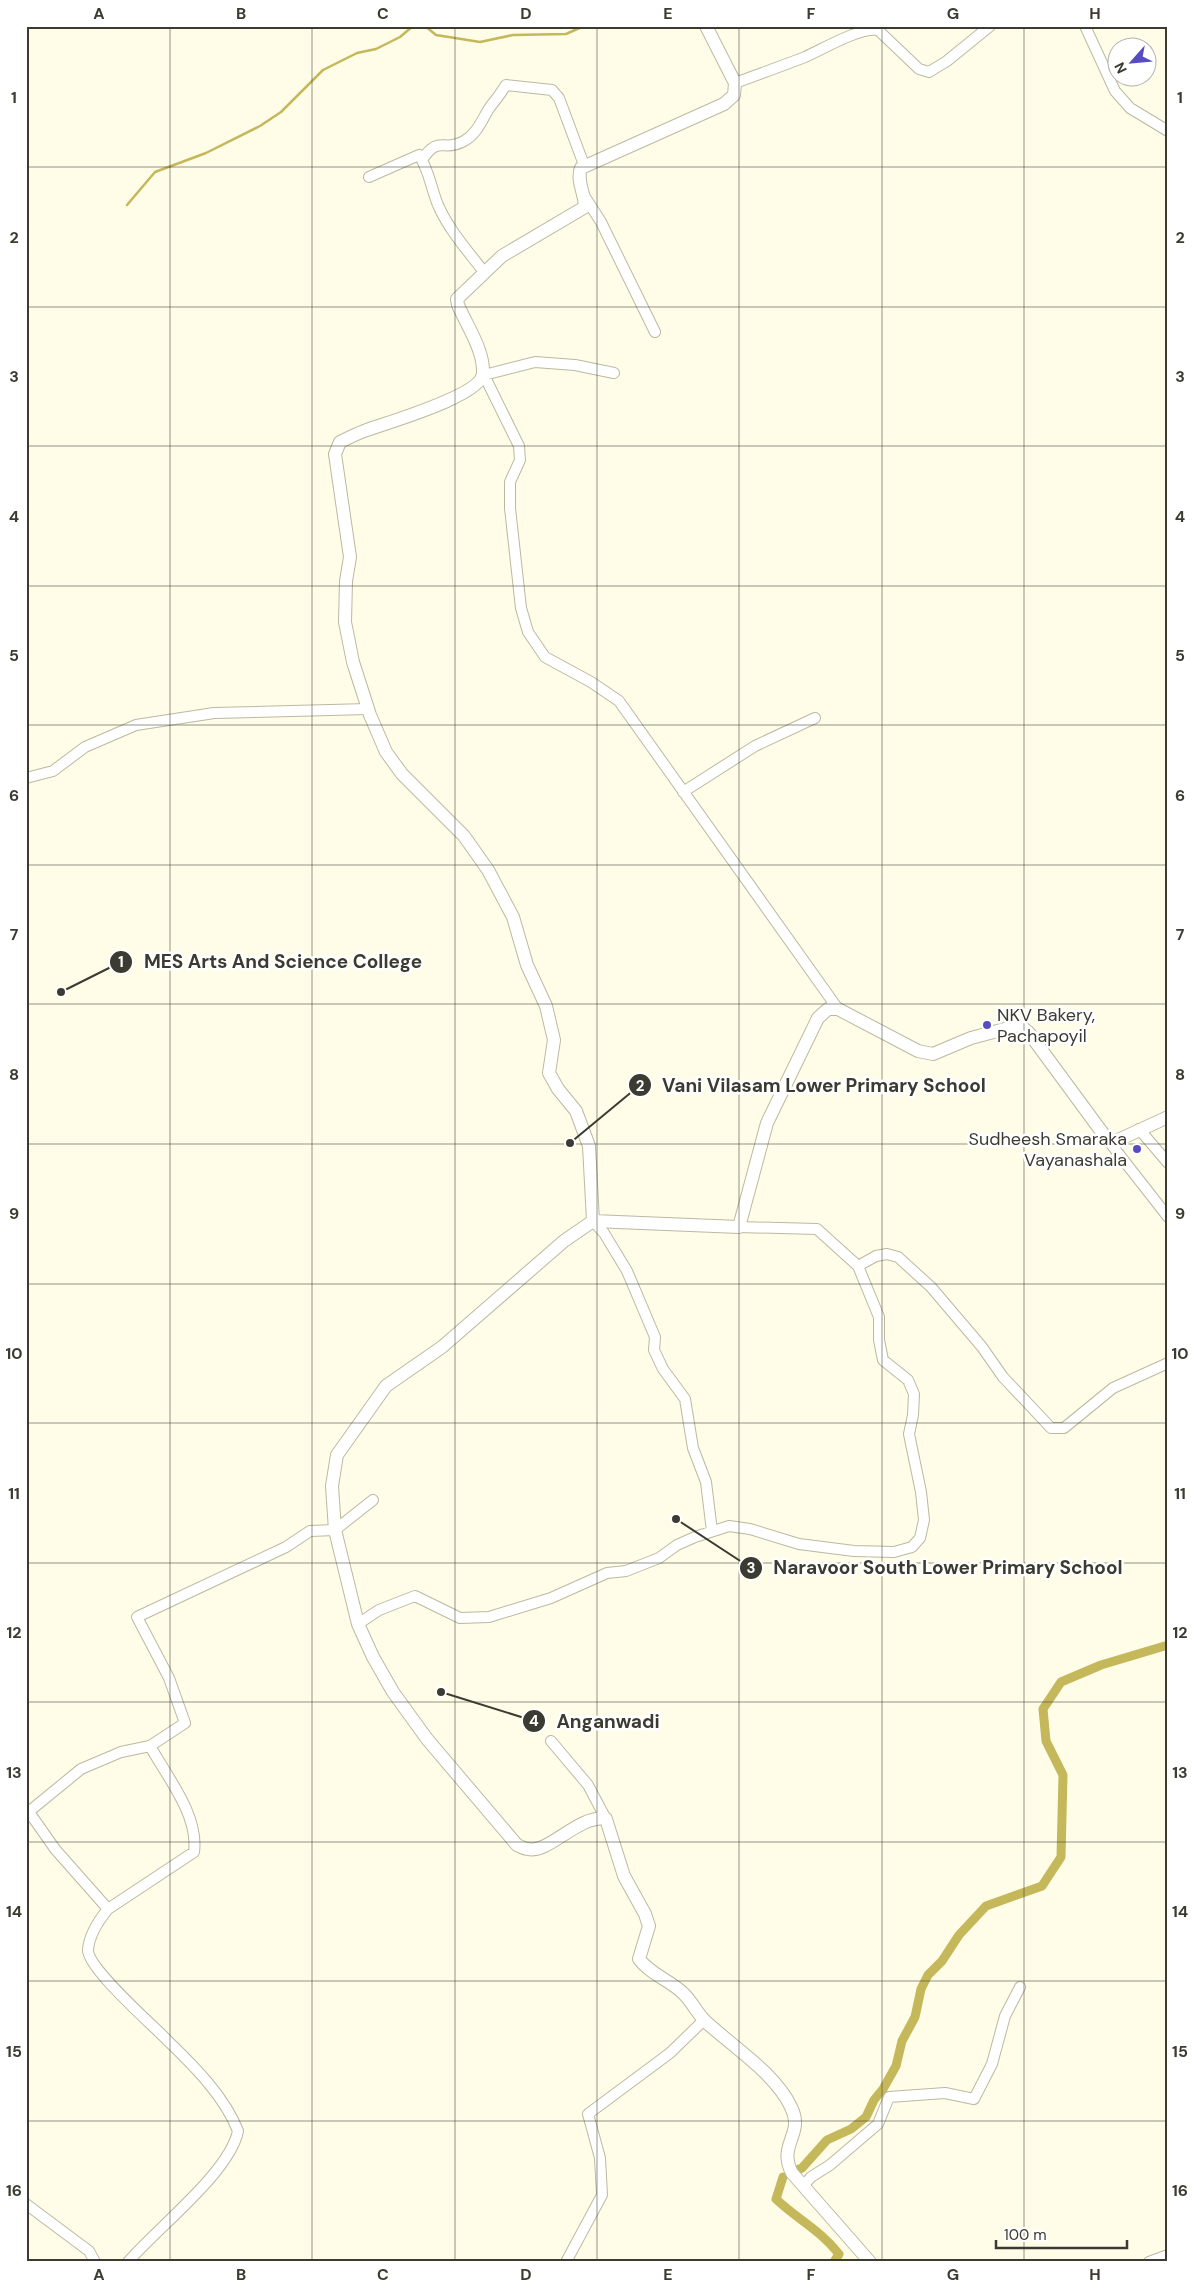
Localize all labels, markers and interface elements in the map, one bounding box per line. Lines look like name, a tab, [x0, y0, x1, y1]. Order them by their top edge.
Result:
text: A	[93, 3, 105, 24]
text: B	[236, 3, 246, 24]
text: C	[377, 3, 389, 24]
text: D	[520, 3, 532, 24]
text: E	[663, 3, 673, 24]
text: F	[807, 3, 816, 24]
text: G	[947, 3, 959, 24]
text: H	[1089, 3, 1101, 24]
north arrow	[1106, 38, 1156, 88]
text: N	[1110, 59, 1131, 77]
text: 1	[11, 87, 17, 108]
text: 1	[1177, 87, 1183, 108]
text: 2	[9, 227, 19, 248]
text: 2	[1175, 227, 1185, 248]
text: 3	[9, 366, 19, 387]
text: 3	[1175, 366, 1185, 387]
text: 4	[9, 506, 19, 527]
text: 4	[1175, 506, 1185, 527]
text: 5	[9, 645, 19, 666]
text: 5	[1175, 645, 1185, 666]
text: 6	[9, 785, 19, 806]
text: 6	[1175, 785, 1185, 806]
text: 7	[10, 924, 19, 945]
text: 7	[1176, 924, 1185, 945]
callout: MES Arts And Science College	[109, 945, 432, 979]
text: MES Arts And Science College	[144, 949, 422, 974]
text: 1	[118, 952, 124, 972]
place label: NKV Bakery, Pachapoyil	[997, 1003, 1095, 1048]
marker: NKV Bakery, Pachapoyil	[981, 1019, 993, 1031]
text: 8	[9, 1064, 19, 1085]
text: 8	[1175, 1064, 1185, 1085]
callout: Vani Vilasam Lower Primary School	[627, 1068, 996, 1102]
text: Vani Vilasam Lower Primary School	[662, 1073, 986, 1098]
text: 2	[636, 1076, 645, 1096]
place label: Sudheesh Smaraka Vayanashala	[968, 1127, 1127, 1172]
marker: Sudheesh Smaraka Vayanashala	[1131, 1143, 1143, 1155]
text: 9	[9, 1203, 19, 1224]
text: 9	[1175, 1203, 1185, 1224]
text: 10	[5, 1343, 23, 1364]
text: 10	[1171, 1343, 1189, 1364]
text: 11	[8, 1483, 20, 1504]
text: 11	[1174, 1483, 1186, 1504]
callout: Naravoor South Lower Primary School	[739, 1551, 1133, 1585]
text: Naravoor South Lower Primary School	[773, 1555, 1123, 1580]
text: 3	[746, 1558, 756, 1578]
text: 12	[6, 1622, 22, 1643]
text: 12	[1172, 1622, 1188, 1643]
callout: Anganwadi	[522, 1704, 670, 1738]
text: Anganwadi	[556, 1709, 660, 1734]
text: 4	[529, 1711, 539, 1731]
text: 13	[6, 1762, 22, 1783]
text: 13	[1172, 1762, 1188, 1783]
text: 14	[6, 1901, 22, 1922]
text: 14	[1172, 1901, 1188, 1922]
text: 15	[6, 2041, 22, 2062]
text: 15	[1172, 2041, 1188, 2062]
text: 16	[6, 2180, 22, 2201]
text: 16	[1172, 2180, 1188, 2201]
scale bar	[996, 2218, 1128, 2250]
text: 100 m	[1004, 2225, 1047, 2245]
text: A	[93, 2264, 105, 2285]
text: B	[236, 2264, 246, 2285]
text: C	[377, 2264, 389, 2285]
text: D	[520, 2264, 532, 2285]
text: E	[663, 2264, 673, 2285]
text: F	[807, 2264, 816, 2285]
text: G	[947, 2264, 959, 2285]
text: H	[1089, 2264, 1101, 2285]

